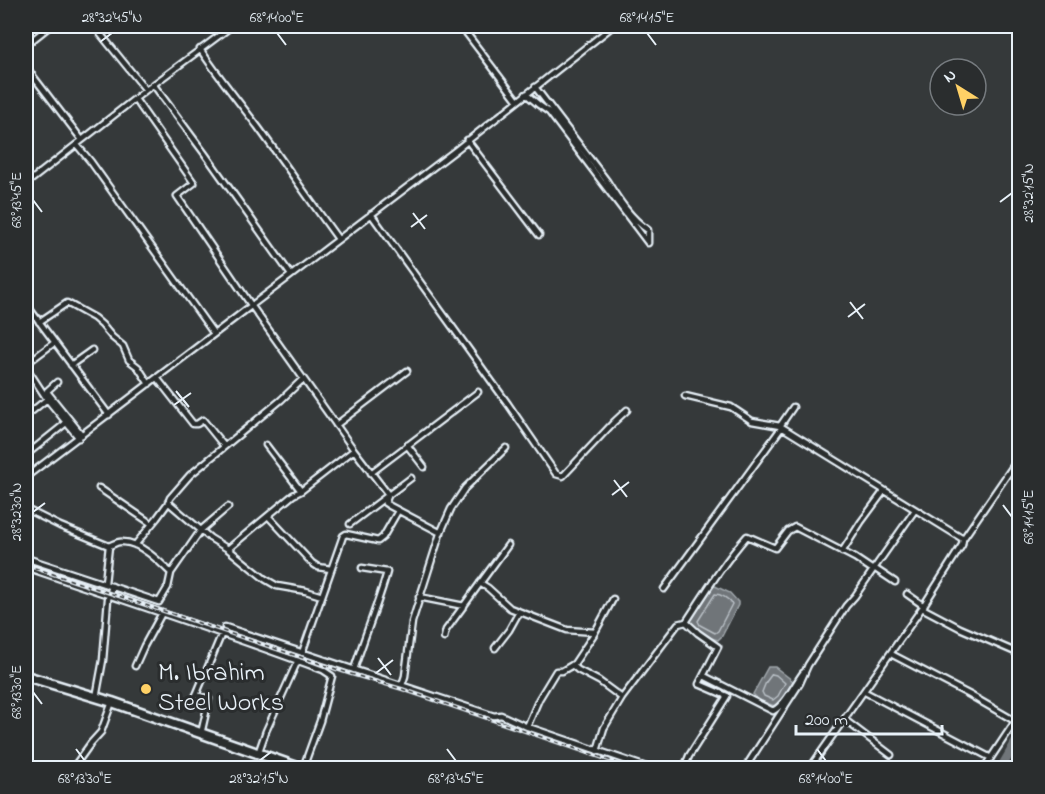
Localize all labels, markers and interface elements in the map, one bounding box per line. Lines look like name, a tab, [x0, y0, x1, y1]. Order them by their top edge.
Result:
text: 28°32'45"N	[82, 7, 142, 29]
text: 68°14'00"E	[250, 7, 304, 29]
text: 68°14'15"E	[620, 7, 674, 29]
north arrow	[928, 57, 988, 117]
text: N	[939, 64, 962, 89]
text: 28°32'15"N	[1018, 163, 1040, 223]
text: 68°13'45"E	[6, 172, 28, 228]
text: 28°32'30"N	[6, 483, 28, 541]
text: 68°14'15"E	[1018, 490, 1040, 544]
place label: M. Ibrahim Steel Works	[158, 655, 284, 723]
text: 68°13'30"E	[6, 665, 28, 719]
marker: M. Ibrahim Steel Works	[139, 682, 153, 696]
scale bar	[796, 698, 942, 736]
text: 200 m	[805, 708, 848, 734]
text: 68°13'30"E	[58, 768, 112, 790]
text: 28°32'15"N	[229, 768, 289, 790]
text: 68°13'45"E	[428, 768, 484, 790]
text: 68°14'00"E	[799, 768, 853, 790]

